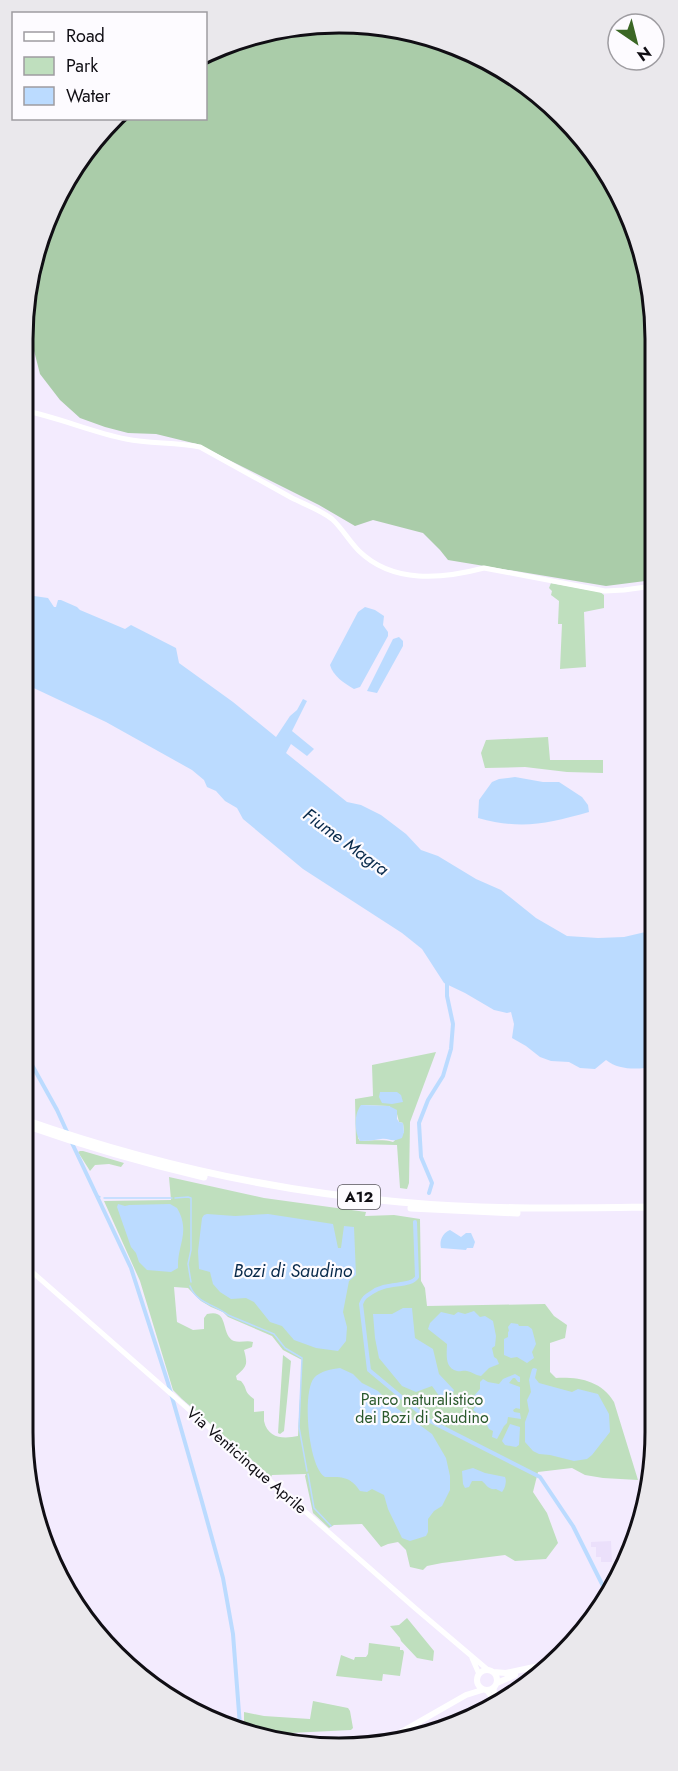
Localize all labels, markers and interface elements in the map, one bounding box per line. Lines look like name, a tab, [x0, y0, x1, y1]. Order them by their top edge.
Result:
legend	[12, 12, 207, 120]
north arrow	[606, 12, 666, 72]
text: Road	[66, 23, 105, 49]
text: N	[633, 41, 656, 67]
text: Park	[66, 53, 98, 79]
text: Water	[66, 83, 111, 109]
water label: Fiume Magra	[298, 802, 394, 882]
road number: A12	[338, 1185, 380, 1209]
water label: Bozi di Saudino	[234, 1258, 353, 1284]
park label: Parco naturalistico dei Bozi di Saudino	[355, 1388, 489, 1429]
street label: Via Venticinque Aprile	[181, 1401, 312, 1519]

